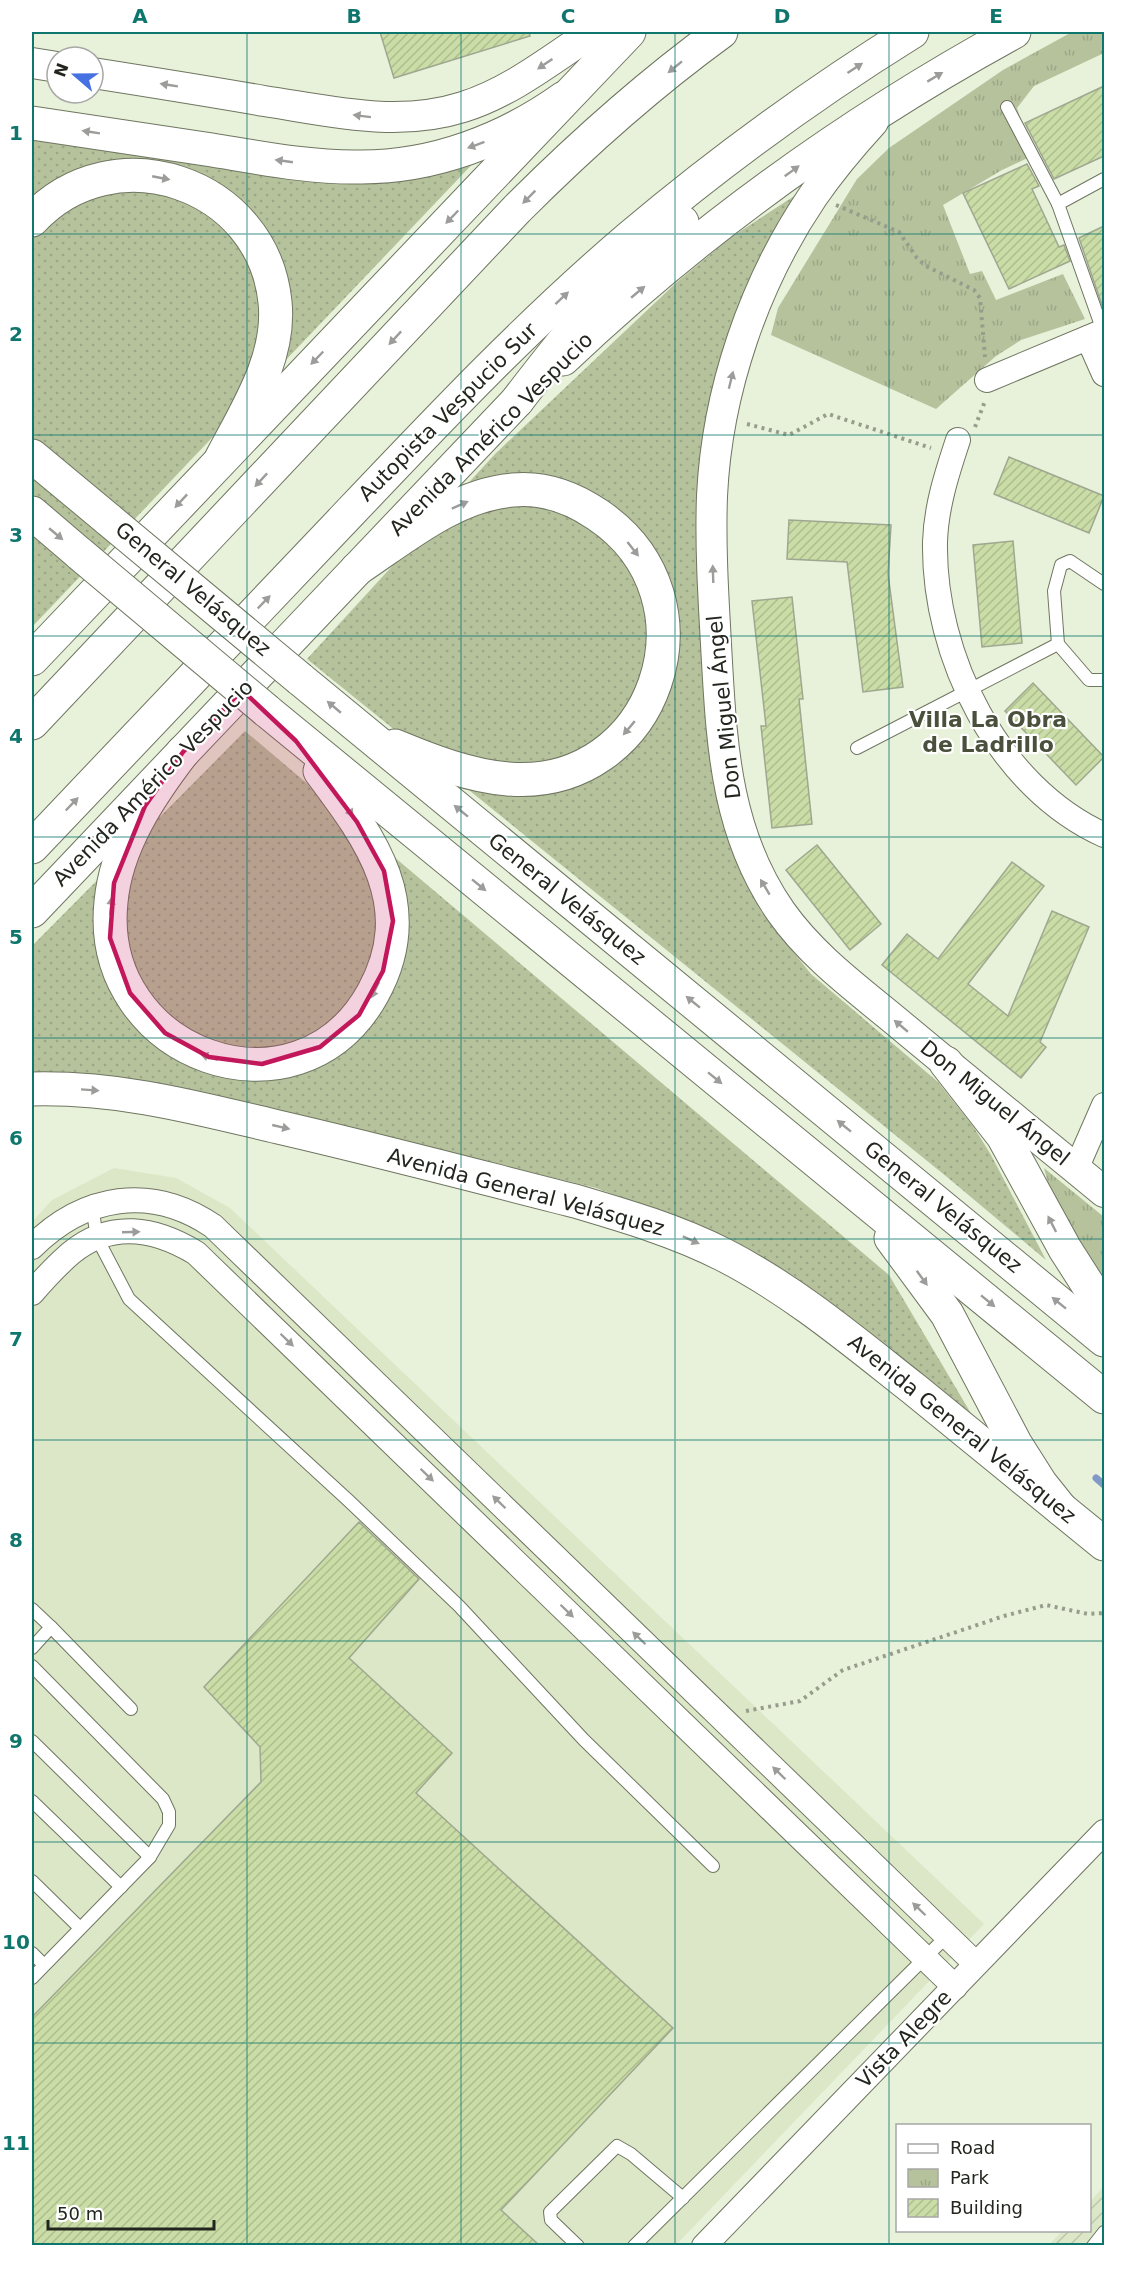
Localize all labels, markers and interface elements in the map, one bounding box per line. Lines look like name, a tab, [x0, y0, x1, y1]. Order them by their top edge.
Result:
text: A	[132, 4, 148, 28]
text: B	[346, 4, 362, 28]
text: C	[561, 4, 575, 28]
text: D	[774, 4, 790, 28]
text: E	[989, 4, 1003, 28]
north arrow	[45, 45, 105, 105]
one-way arrow	[537, 58, 553, 70]
text: N	[50, 60, 73, 80]
one-way arrow	[668, 60, 683, 73]
one-way arrow	[847, 62, 863, 73]
one-way arrow	[927, 72, 943, 83]
one-way arrow	[160, 80, 179, 89]
one-way arrow	[352, 111, 371, 120]
text: 1	[9, 121, 23, 145]
one-way arrow	[82, 128, 101, 137]
one-way arrow	[467, 141, 485, 150]
one-way arrow	[274, 156, 293, 166]
one-way arrow	[784, 166, 799, 178]
one-way arrow	[152, 174, 171, 183]
one-way arrow	[523, 189, 537, 203]
one-way arrow	[445, 209, 459, 223]
one-way arrow	[630, 285, 646, 298]
one-way arrow	[555, 291, 570, 305]
street label: Autopista Vespucio Sur	[354, 318, 542, 506]
text: 2	[9, 322, 23, 346]
street label: Avenida Américo Vespucio	[384, 327, 598, 541]
one-way arrow	[388, 330, 402, 344]
one-way arrow	[310, 350, 324, 365]
one-way arrow	[726, 371, 736, 390]
one-way arrow	[254, 472, 268, 487]
one-way arrow	[174, 494, 188, 508]
one-way arrow	[451, 499, 469, 509]
street label: General Velásquez	[110, 517, 276, 661]
text: 3	[9, 523, 23, 547]
one-way arrow	[48, 527, 63, 540]
one-way arrow	[627, 541, 640, 557]
one-way arrow	[708, 564, 718, 583]
one-way arrow	[257, 595, 271, 610]
street label: Don Miguel Ángel	[701, 614, 746, 800]
street label: Avenida Américo Vespucio	[48, 675, 258, 891]
one-way arrow	[326, 700, 342, 713]
district label: Villa La Obra de Ladrillo	[909, 707, 1067, 757]
one-way arrow	[623, 720, 636, 735]
text: 4	[9, 724, 23, 748]
one-way arrow	[65, 797, 79, 812]
one-way arrow	[342, 801, 353, 817]
one-way arrow	[453, 805, 469, 818]
street label: General Velásquez	[484, 828, 650, 970]
one-way arrow	[471, 879, 487, 892]
one-way arrow	[760, 879, 771, 895]
one-way arrow	[106, 896, 116, 915]
text: 5	[9, 925, 23, 949]
one-way arrow	[370, 981, 379, 998]
one-way arrow	[685, 995, 701, 1008]
one-way arrow	[893, 1019, 909, 1032]
street label: Don Miguel Ángel	[916, 1035, 1075, 1170]
one-way arrow	[200, 1051, 218, 1061]
one-way arrow	[707, 1072, 723, 1085]
one-way arrow	[80, 1085, 99, 1095]
one-way arrow	[836, 1119, 852, 1132]
one-way arrow	[272, 1123, 290, 1133]
text: 6	[9, 1126, 23, 1150]
street label: General Velásquez	[860, 1136, 1026, 1278]
street label: Avenida General Velásquez	[385, 1143, 667, 1241]
one-way arrow	[1047, 1215, 1057, 1232]
one-way arrow	[122, 1227, 141, 1236]
one-way arrow	[683, 1235, 701, 1245]
one-way arrow	[915, 1270, 928, 1286]
one-way arrow	[980, 1294, 996, 1307]
one-way arrow	[1051, 1296, 1067, 1309]
text: 7	[9, 1327, 23, 1351]
street label: Avenida General Velásquez	[843, 1330, 1081, 1528]
one-way arrow	[279, 1332, 293, 1346]
one-way arrow	[419, 1468, 433, 1482]
one-way arrow	[492, 1495, 507, 1509]
text: 8	[9, 1528, 23, 1552]
one-way arrow	[559, 1604, 574, 1618]
one-way arrow	[633, 1631, 647, 1645]
text: 9	[9, 1729, 23, 1753]
one-way arrow	[773, 1767, 787, 1781]
one-way arrow	[912, 1902, 927, 1916]
text: 10	[2, 1930, 30, 1954]
street label: Vista Alegre	[852, 1985, 956, 2093]
legend	[896, 2124, 1091, 2232]
text: 11	[2, 2131, 30, 2155]
text: Road	[950, 2137, 995, 2158]
text: Park	[950, 2167, 989, 2188]
scale bar	[48, 2193, 214, 2231]
text: Building	[950, 2197, 1023, 2218]
text: 50 m	[57, 2203, 103, 2224]

